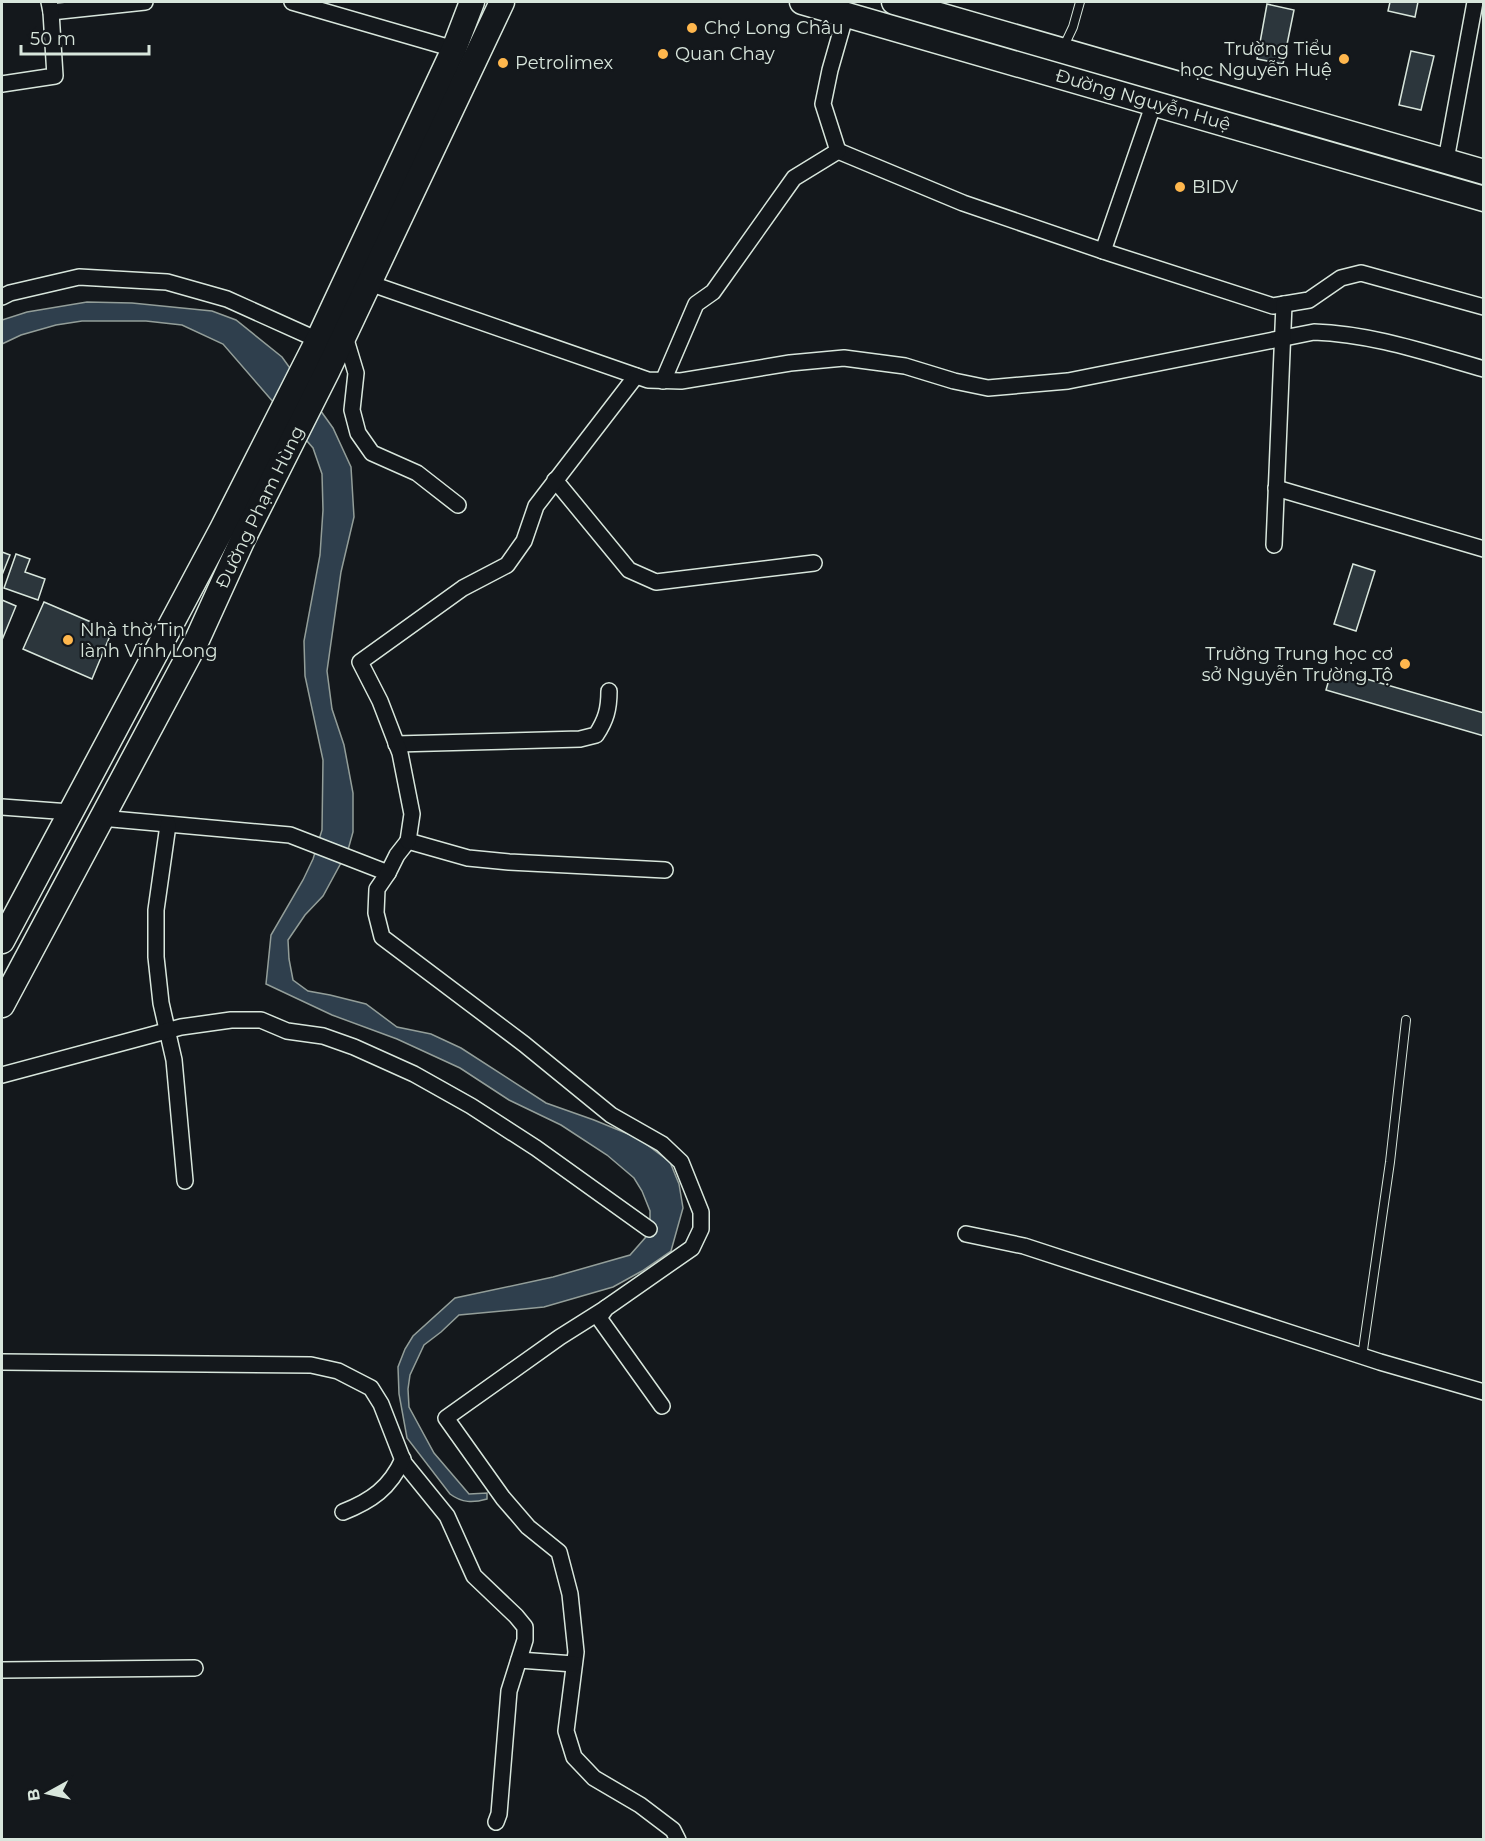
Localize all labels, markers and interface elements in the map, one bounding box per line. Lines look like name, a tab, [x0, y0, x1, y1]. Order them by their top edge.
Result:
place label: Chợ Long Châu	[704, 17, 844, 39]
scale bar	[21, 18, 148, 56]
marker: Chợ Long Châu	[685, 21, 699, 35]
text: 50 m	[30, 28, 76, 50]
place label: Trường Tiểu học Nguyễn Huệ	[1180, 38, 1332, 81]
place label: Quan Chay	[675, 43, 775, 65]
marker: Quan Chay	[656, 47, 670, 61]
place label: Petrolimex	[515, 52, 614, 74]
marker: Trường Tiểu học Nguyễn Huệ	[1337, 52, 1351, 66]
marker: Petrolimex	[496, 56, 510, 70]
street label: Đường Nguyễn Huệ	[1053, 64, 1233, 136]
place label: BIDV	[1192, 176, 1238, 198]
marker: BIDV	[1173, 180, 1187, 194]
street label: Đường Phạm Hùng	[211, 422, 309, 592]
place label: Nhà thờ Tin lành Vĩnh Long	[80, 619, 218, 662]
marker: Nhà thờ Tin lành Vĩnh Long	[61, 633, 75, 647]
place label: Trường Trung học cơ sở Nguyễn Trường Tộ	[1202, 643, 1393, 686]
marker: Trường Trung học cơ sở Nguyễn Trường Tộ	[1398, 657, 1412, 671]
north arrow	[18, 1763, 78, 1823]
text: B	[23, 1788, 44, 1802]

